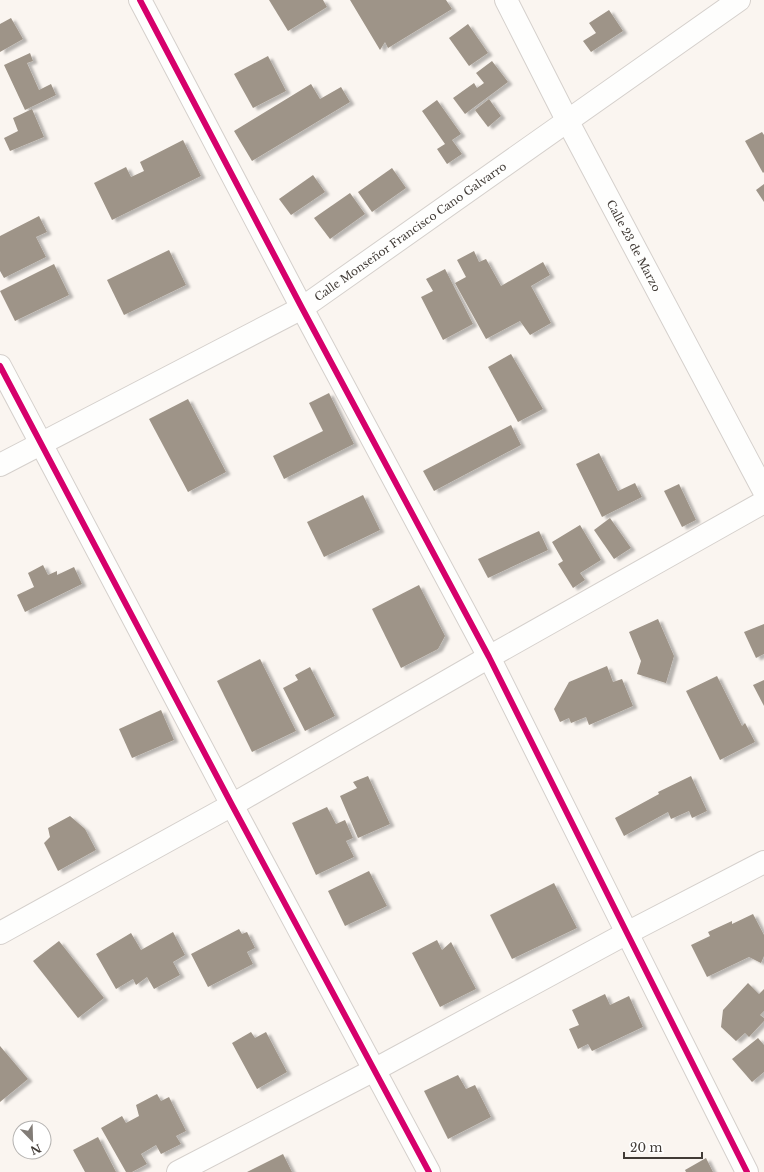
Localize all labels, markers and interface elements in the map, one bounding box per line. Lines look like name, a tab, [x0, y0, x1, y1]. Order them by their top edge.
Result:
street label: Calle Monseñor Francisco Cano Galvarro	[312, 159, 509, 304]
street label: Calle 23 de Marzo	[604, 197, 664, 294]
north arrow	[12, 1120, 52, 1160]
scale bar	[624, 1134, 702, 1160]
text: 20 m	[630, 1140, 662, 1155]
text: N	[28, 1141, 43, 1158]

